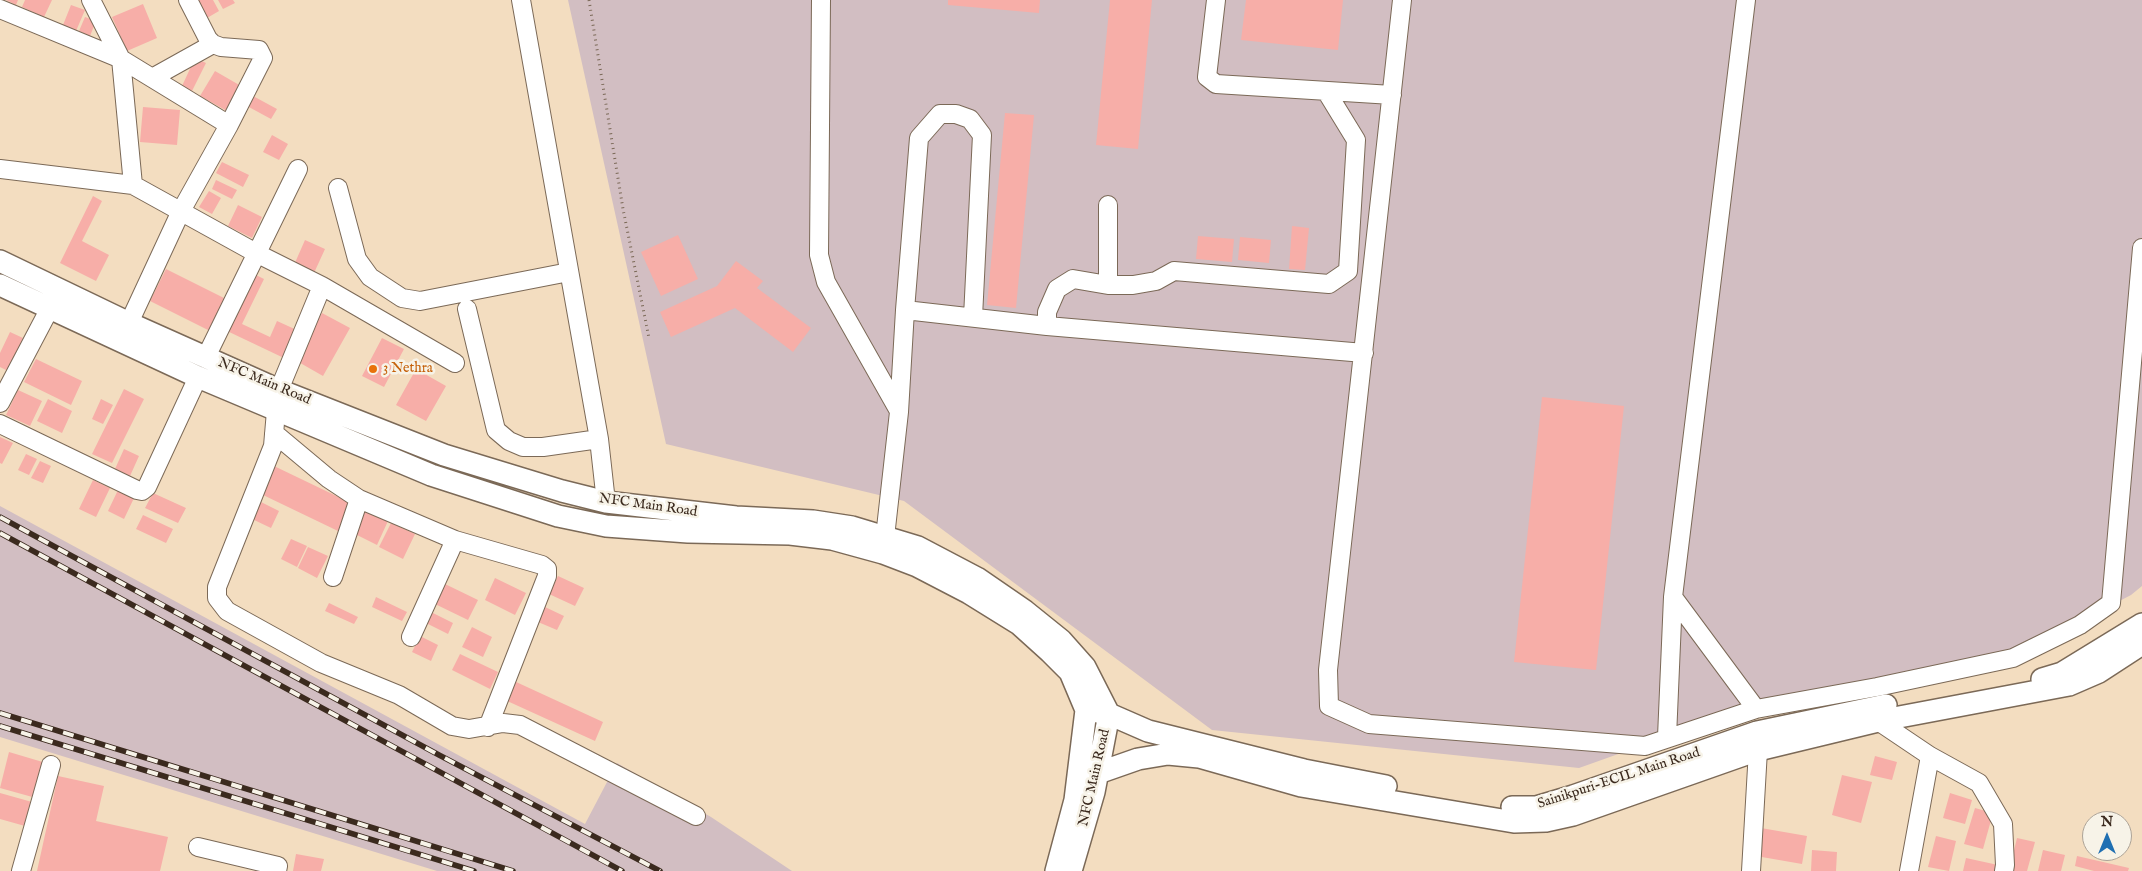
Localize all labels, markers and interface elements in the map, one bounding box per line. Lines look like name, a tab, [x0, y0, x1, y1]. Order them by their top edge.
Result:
street label: NFC Main Road	[215, 355, 313, 409]
place label: 3 Nethra	[383, 361, 433, 377]
marker: 3 Nethra	[367, 363, 379, 375]
street label: NFC Main Road	[598, 491, 698, 521]
street label: NFC Main Road	[1076, 728, 1114, 828]
street label: Sainikpuri-ECIL Main Road	[1536, 745, 1702, 813]
north arrow	[2082, 811, 2132, 861]
text: N	[2101, 813, 2113, 831]

